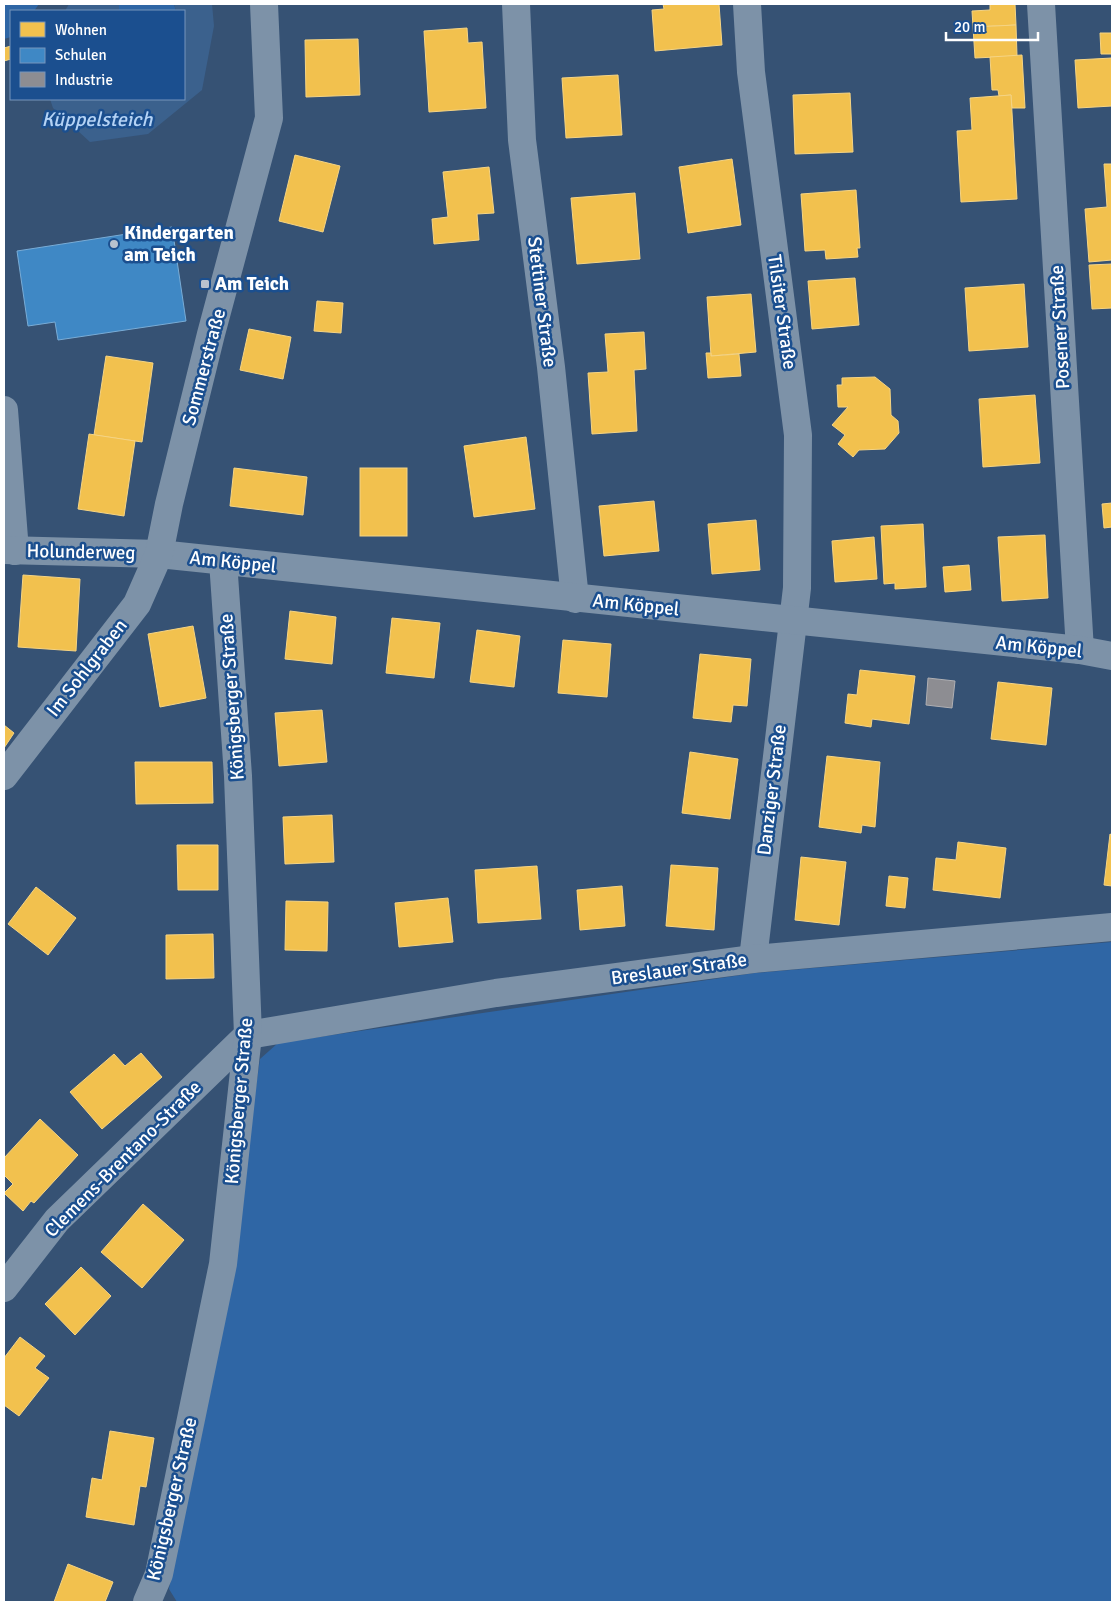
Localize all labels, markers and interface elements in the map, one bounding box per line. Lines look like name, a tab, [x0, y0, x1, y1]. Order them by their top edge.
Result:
legend	[10, 10, 185, 100]
scale bar	[946, 10, 1038, 42]
text: 20 m	[954, 18, 985, 36]
text: Wohnen	[55, 21, 107, 39]
text: Schulen	[55, 46, 107, 64]
text: Industrie	[55, 71, 113, 89]
water label: Küppelsteich	[42, 107, 154, 132]
place label: Kindergarten am Teich	[124, 221, 234, 267]
street label: Stettiner Straße	[522, 235, 562, 369]
marker: Kindergarten am Teich	[108, 238, 120, 250]
street label: Tilsiter Straße	[762, 253, 802, 371]
street label: Posener Straße	[1045, 264, 1075, 390]
place label: Am Teich	[215, 272, 289, 296]
marker: Am Teich	[199, 278, 211, 290]
street label: Sommerstraße	[177, 306, 231, 428]
street label: Holunderweg	[26, 539, 136, 565]
street label: Am Köppel	[188, 546, 278, 578]
street label: Am Köppel	[591, 589, 681, 621]
street label: Königsberger Straße	[214, 613, 250, 781]
street label: Im Sohlgraben	[41, 614, 133, 722]
street label: Am Köppel	[994, 631, 1084, 663]
street label: Danziger Straße	[752, 723, 792, 857]
street label: Breslauer Straße	[609, 948, 749, 990]
street label: Königsberger Straße	[220, 1017, 258, 1185]
street label: Clemens-Brentano-Straße	[39, 1075, 207, 1243]
street label: Königsberger Straße	[142, 1415, 202, 1583]

